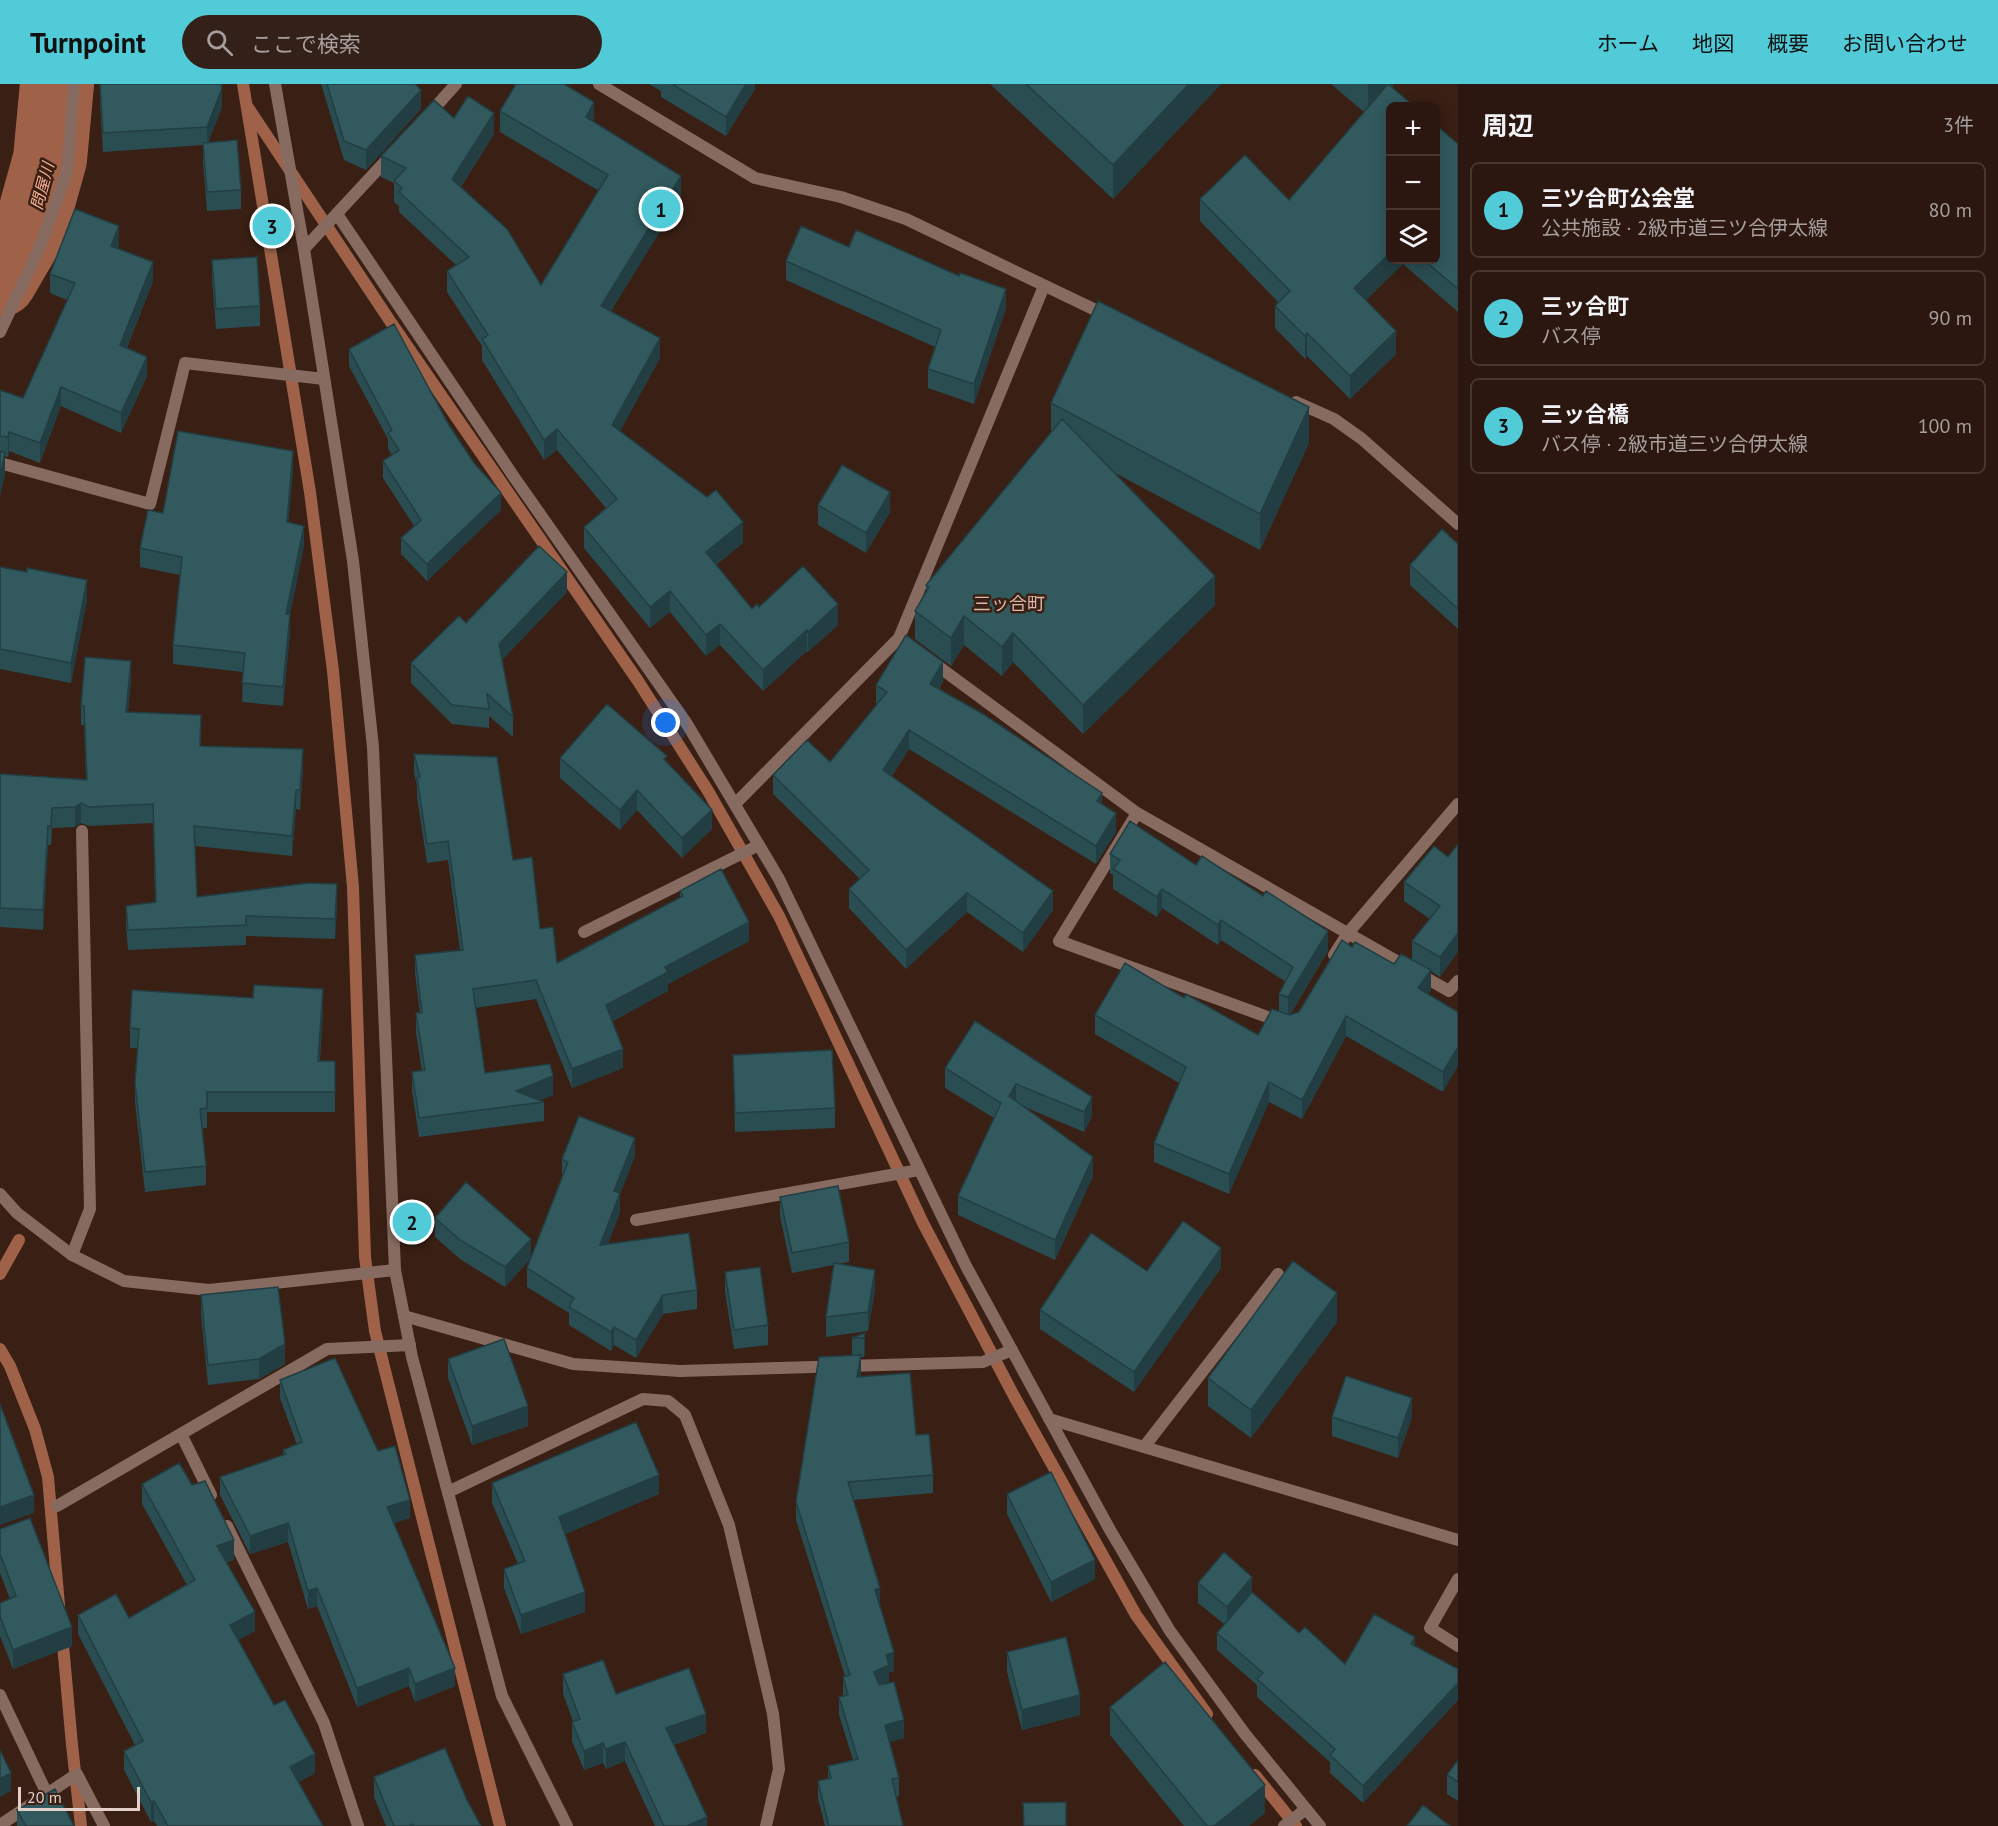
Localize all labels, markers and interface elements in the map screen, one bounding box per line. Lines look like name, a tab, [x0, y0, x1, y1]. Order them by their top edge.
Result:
search box	[182, 15, 602, 69]
text: Turnpoint	[30, 24, 146, 61]
icon: search	[203, 26, 236, 59]
text: ここで検索	[251, 30, 361, 58]
text: ホーム	[1597, 30, 1659, 57]
text: 地図	[1692, 30, 1734, 57]
text: 概要	[1767, 30, 1809, 57]
text: お問い合わせ	[1842, 30, 1968, 57]
map controls	[1386, 102, 1440, 264]
button: +	[1386, 102, 1440, 156]
text: 周辺	[1482, 109, 1534, 142]
text: 3件	[1943, 112, 1974, 138]
button: −	[1386, 156, 1440, 210]
water label: 問屋川	[26, 158, 58, 212]
text: 三ツ合町公会堂	[1541, 184, 1695, 212]
pin: 1	[642, 186, 680, 232]
text: 1	[1498, 197, 1509, 223]
text: 80 m	[1929, 197, 1972, 223]
pin: 3	[252, 204, 292, 248]
button: layers	[1386, 210, 1440, 264]
text: 公共施設 · 2級市道三ツ合伊太線	[1541, 215, 1828, 241]
text: 三ッ合町	[1541, 292, 1629, 320]
text: 2	[1498, 305, 1509, 331]
text: 90 m	[1929, 305, 1972, 331]
text: バス停	[1541, 323, 1601, 349]
text: 三ッ合橋	[1541, 400, 1629, 428]
text: 3	[1498, 413, 1509, 439]
text: 100 m	[1918, 413, 1972, 439]
text: バス停 · 2級市道三ツ合伊太線	[1541, 431, 1808, 457]
district label: 三ッ合町	[973, 592, 1045, 615]
your location	[651, 708, 680, 737]
pin: 2	[392, 1200, 432, 1244]
scale bar	[18, 1784, 140, 1812]
text: 20 m	[27, 1787, 62, 1807]

